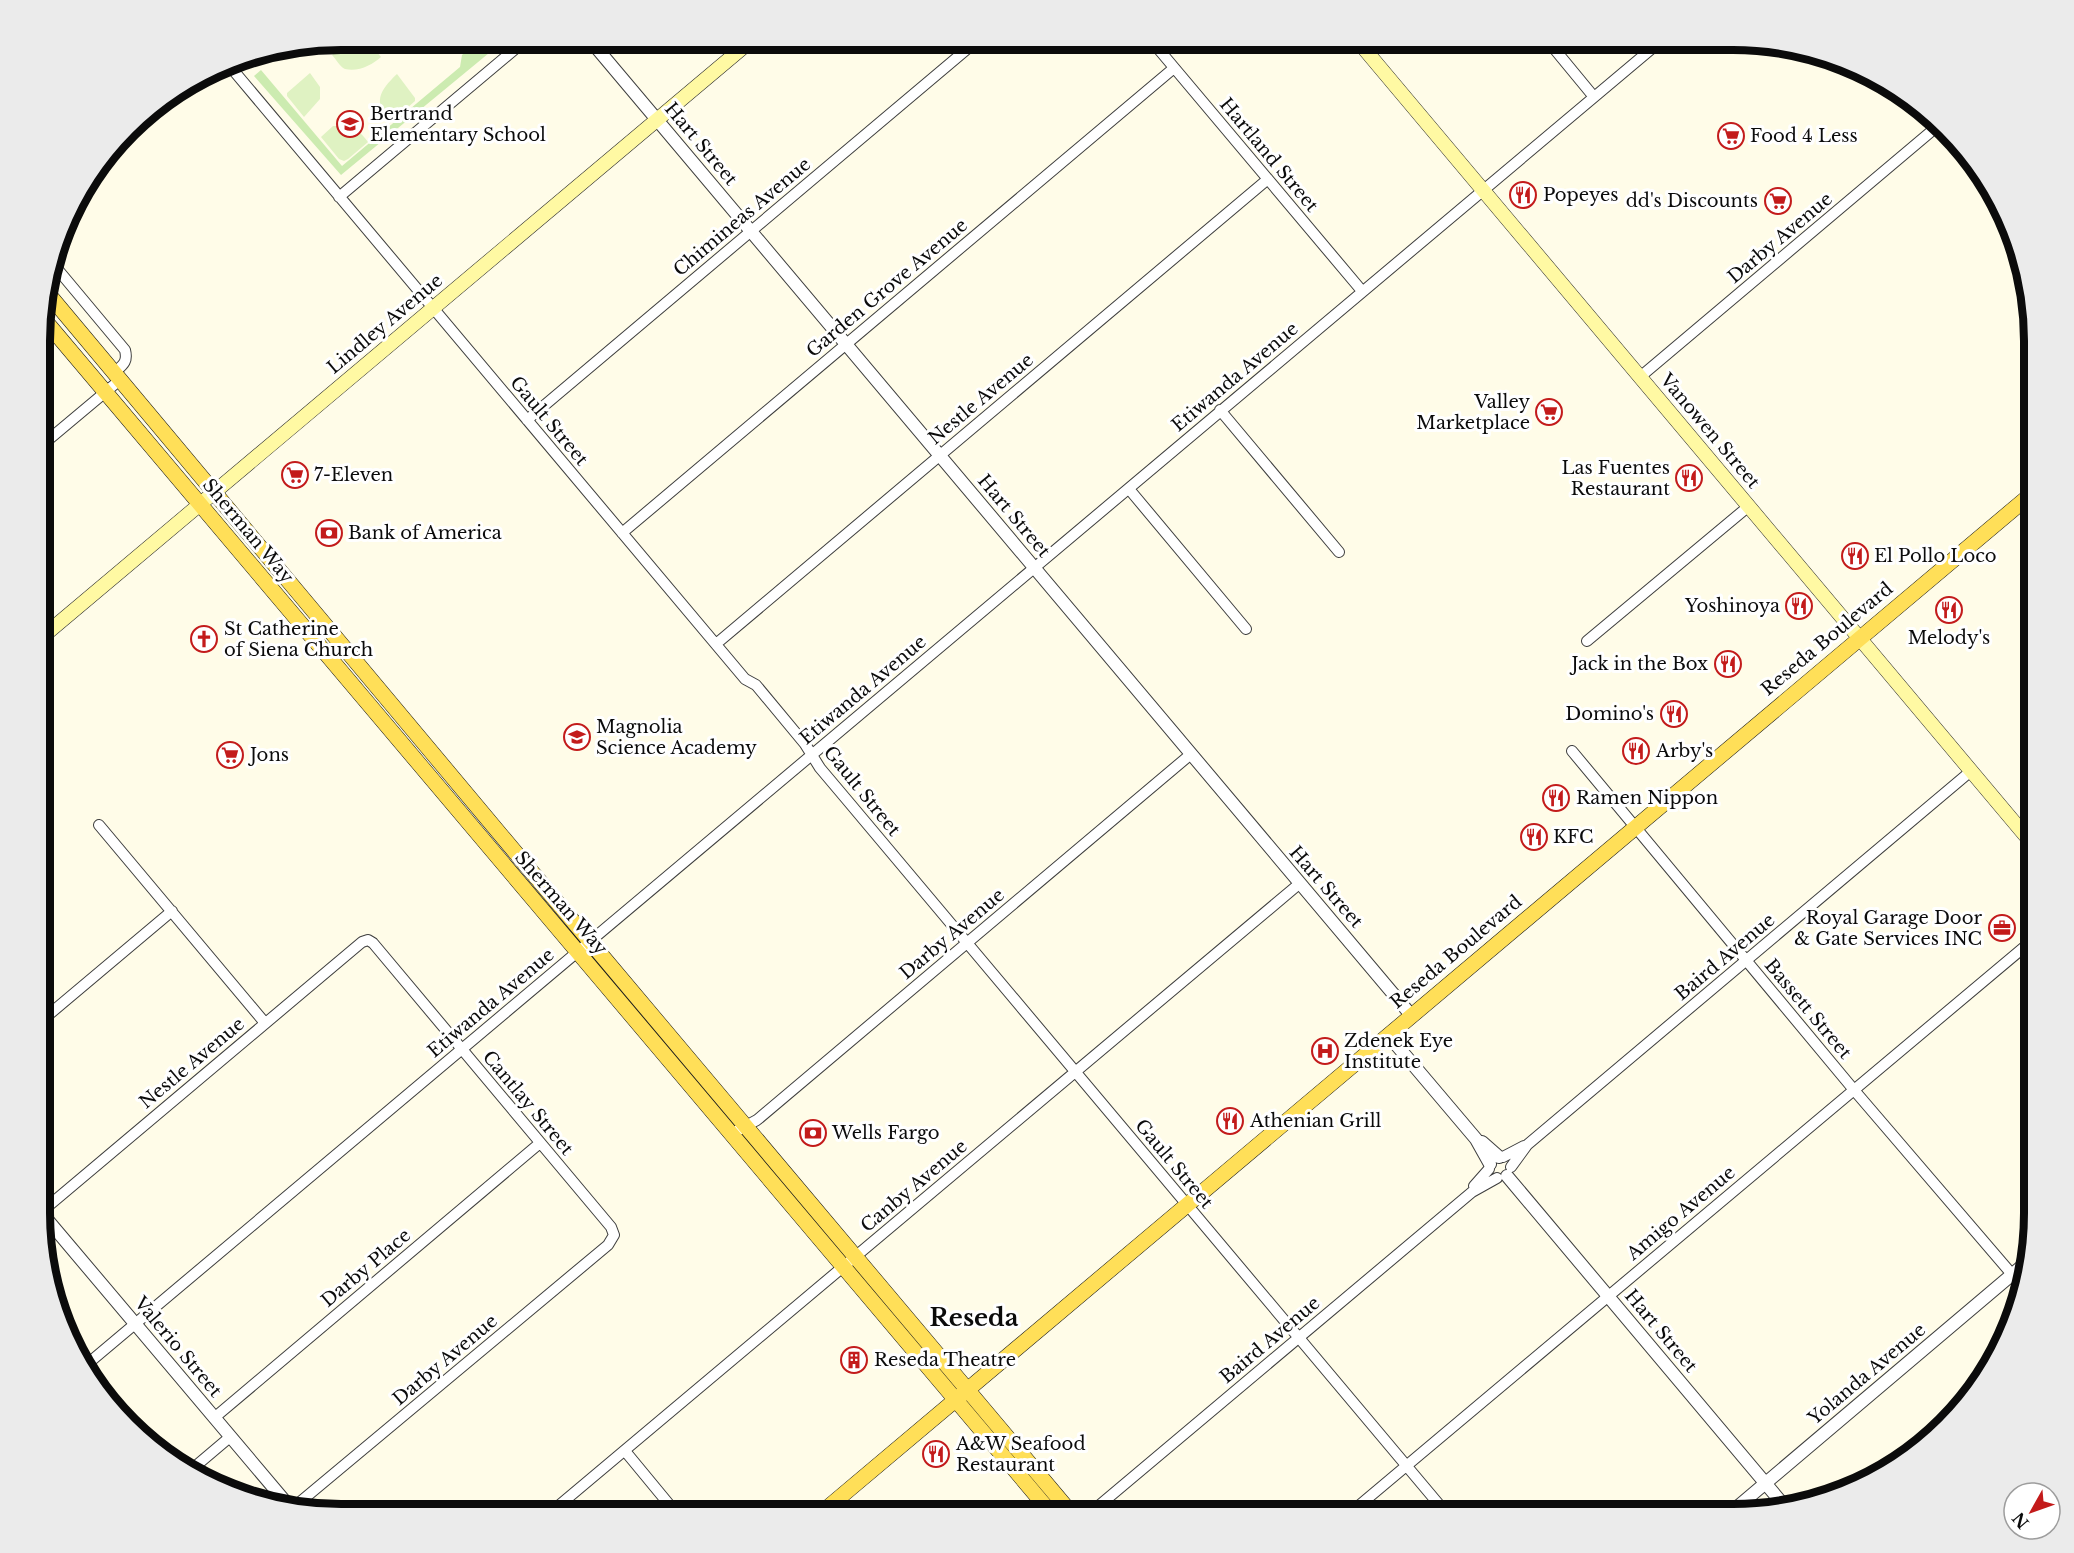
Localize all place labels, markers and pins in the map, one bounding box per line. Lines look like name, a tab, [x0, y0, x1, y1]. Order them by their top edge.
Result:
place label: Bertrand Elementary School	[370, 103, 546, 146]
school or university icon: Bertrand Elementary School	[335, 109, 365, 139]
supermarket icon: Food 4 Less	[1716, 121, 1746, 151]
place label: Food 4 Less	[1750, 125, 1858, 147]
restaurant icon: Popeyes	[1508, 180, 1538, 210]
place label: Popeyes	[1543, 184, 1619, 206]
supermarket icon: dd's Discounts	[1763, 186, 1793, 216]
place label: dd's Discounts	[1626, 190, 1758, 212]
place label: Valley Marketplace	[1416, 391, 1530, 434]
supermarket icon: Valley Marketplace	[1534, 397, 1564, 427]
place label: Las Fuentes Restaurant	[1561, 457, 1670, 500]
supermarket icon: 7-Eleven	[280, 460, 310, 490]
restaurant icon: Las Fuentes Restaurant	[1674, 463, 1704, 493]
place label: 7-Eleven	[314, 464, 393, 486]
bank icon: Bank of America	[314, 518, 344, 548]
place label: Bank of America	[348, 522, 502, 544]
restaurant icon: El Pollo Loco	[1840, 541, 1870, 571]
place label: El Pollo Loco	[1874, 545, 1997, 567]
restaurant icon: Yoshinoya	[1784, 591, 1814, 621]
place label: Yoshinoya	[1684, 595, 1780, 617]
restaurant icon: Melody's	[1934, 595, 1964, 625]
place label: St Catherine of Siena Church	[224, 618, 373, 661]
church icon: St Catherine of Siena Church	[189, 624, 219, 654]
place label: Melody's	[1908, 627, 1990, 649]
restaurant icon: Jack in the Box	[1713, 649, 1743, 679]
place label: Jack in the Box	[1569, 653, 1708, 675]
restaurant icon: Domino's	[1659, 699, 1689, 729]
place label: Domino's	[1565, 703, 1654, 725]
place label: Magnolia Science Academy	[596, 716, 757, 759]
school or university icon: Magnolia Science Academy	[562, 722, 592, 752]
restaurant icon: Arby's	[1621, 736, 1651, 766]
supermarket icon: Jons	[215, 740, 245, 770]
place label: Arby's	[1655, 740, 1713, 762]
place label: Jons	[248, 744, 289, 766]
restaurant icon: Ramen Nippon	[1541, 783, 1571, 813]
place label: Ramen Nippon	[1576, 787, 1718, 809]
restaurant icon: KFC	[1519, 822, 1549, 852]
place label: KFC	[1553, 826, 1594, 848]
place label: Royal Garage Door & Gate Services INC	[1794, 907, 1982, 950]
office icon: Royal Garage Door & Gate Services INC	[1987, 913, 2017, 943]
place label: Zdenek Eye Institute	[1344, 1030, 1453, 1073]
hospital icon: Zdenek Eye Institute	[1310, 1036, 1340, 1066]
restaurant icon: Athenian Grill	[1215, 1106, 1245, 1136]
place label: Athenian Grill	[1249, 1110, 1382, 1132]
bank icon: Wells Fargo	[798, 1118, 828, 1148]
place label: Wells Fargo	[831, 1122, 940, 1144]
building icon: Reseda Theatre	[839, 1345, 869, 1375]
place label: Reseda Theatre	[874, 1349, 1016, 1371]
place label: A&W Seafood Restaurant	[955, 1433, 1086, 1476]
restaurant icon: A&W Seafood Restaurant	[921, 1439, 951, 1469]

